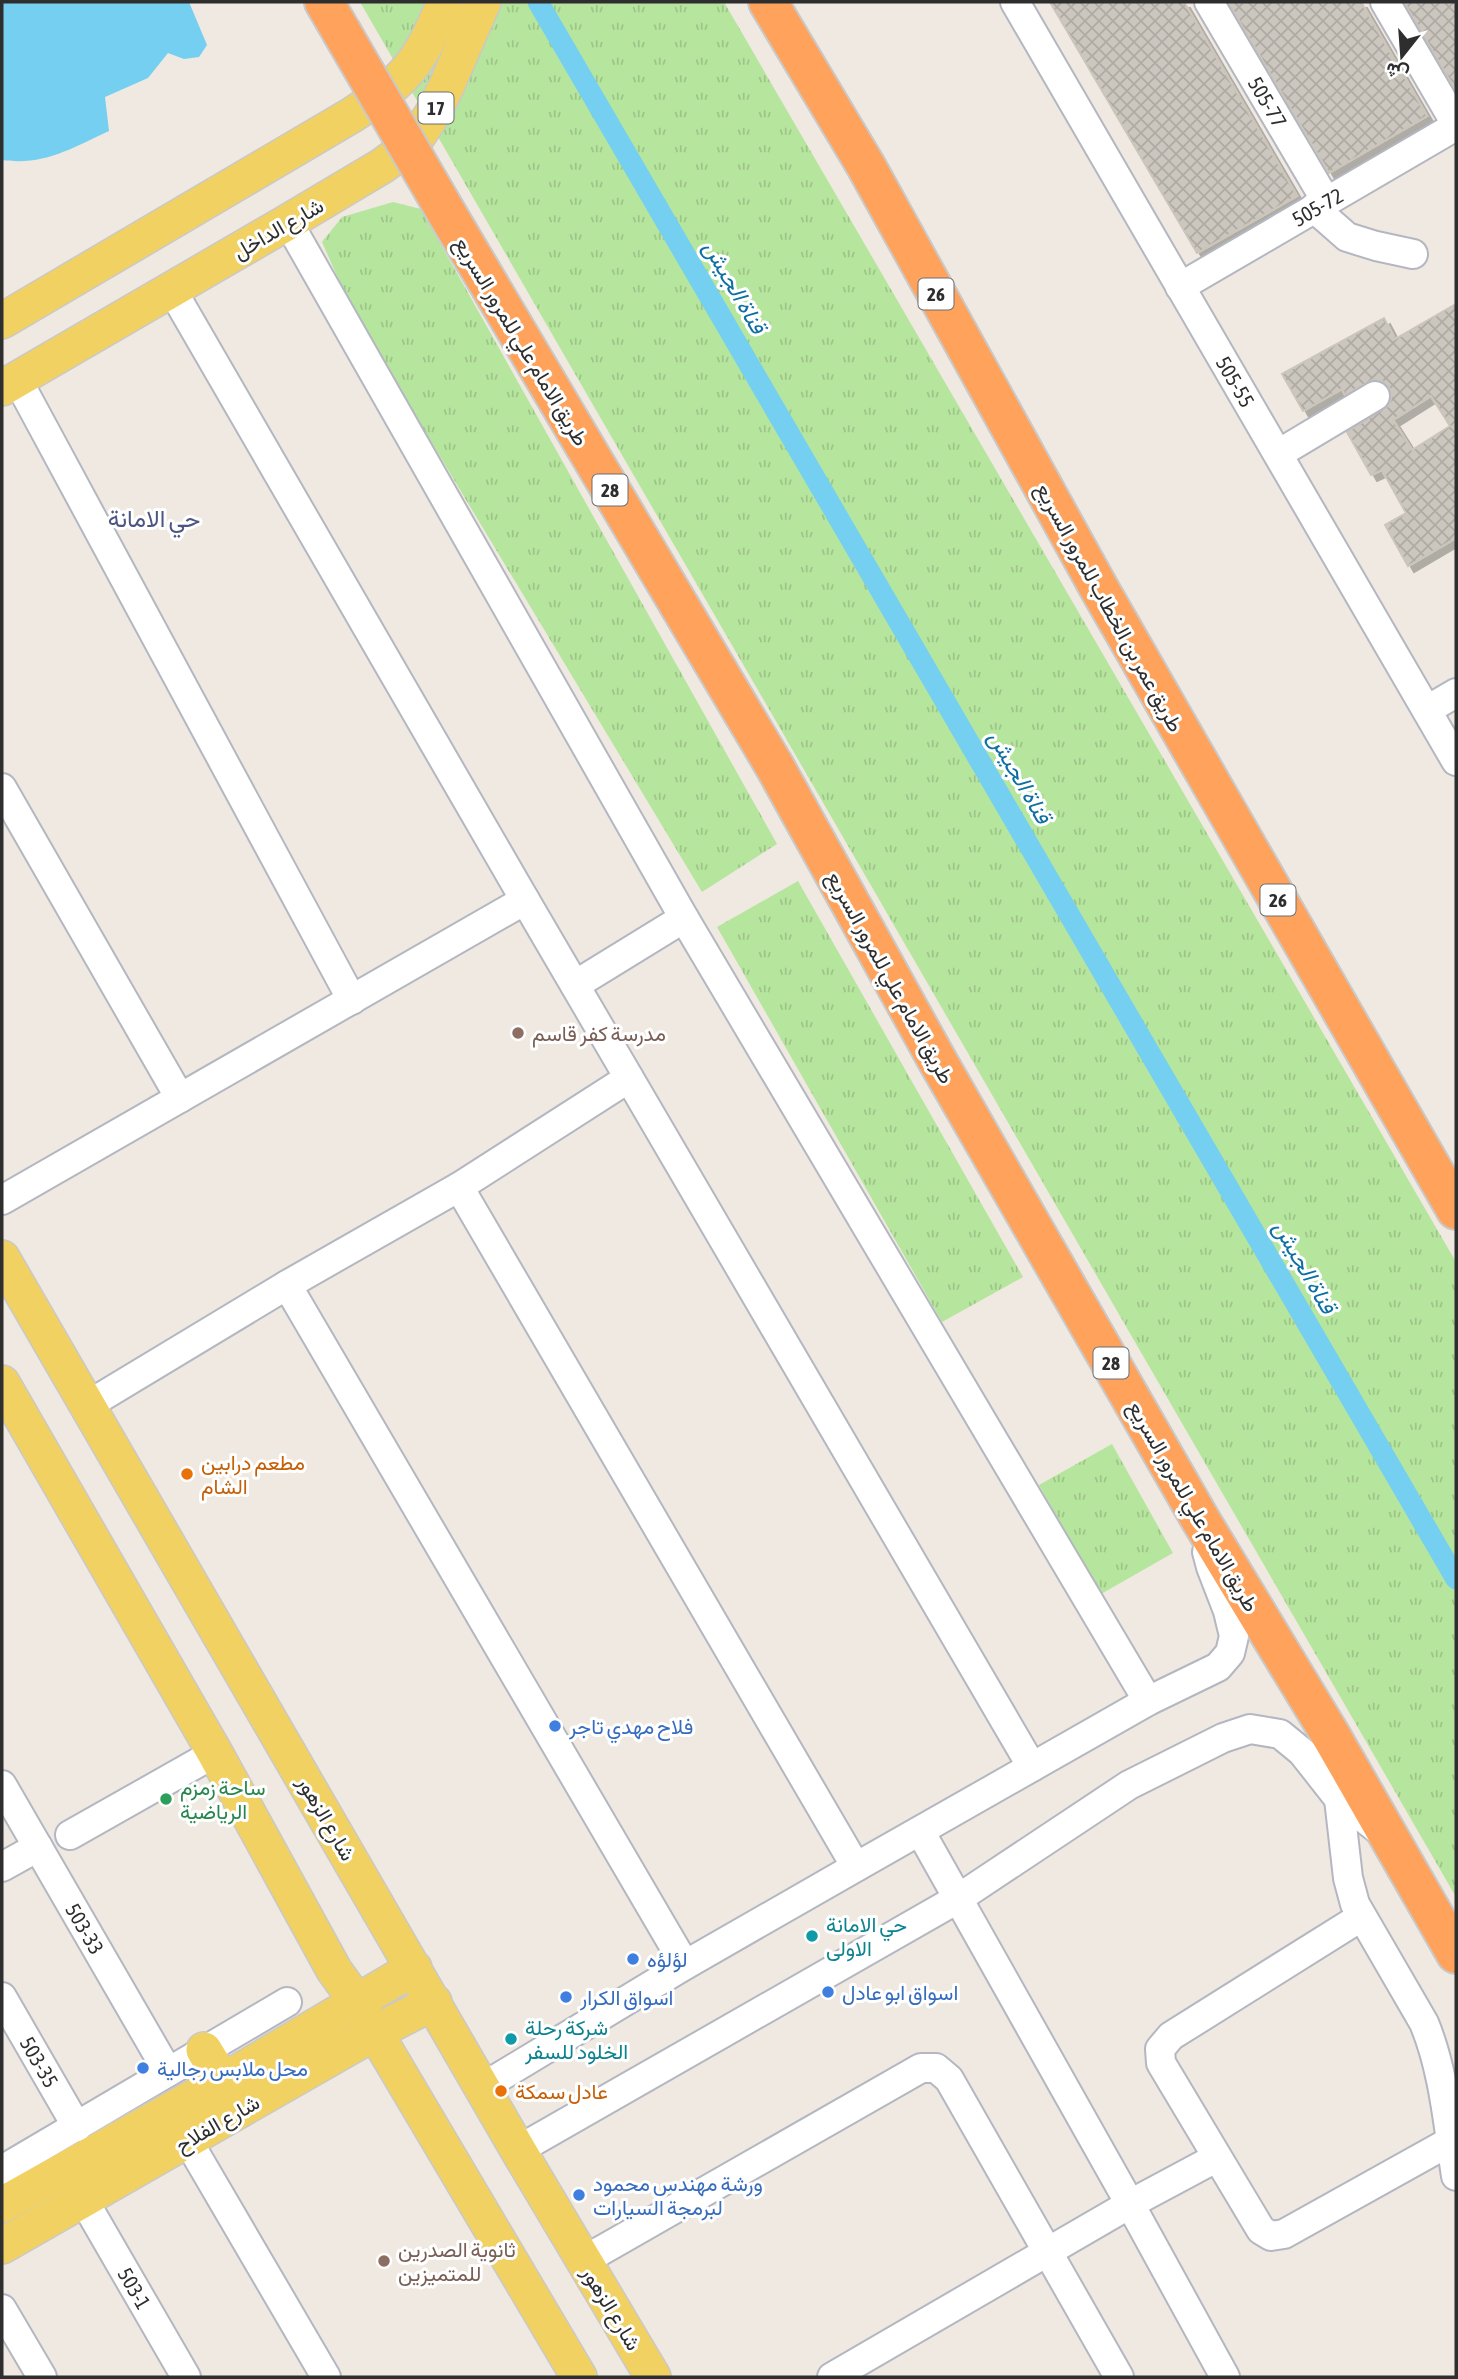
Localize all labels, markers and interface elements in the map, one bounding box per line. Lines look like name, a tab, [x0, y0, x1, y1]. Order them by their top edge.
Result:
north arrow	[1367, 21, 1437, 91]
text: ش	[1383, 57, 1411, 86]
street label: 505-77	[1244, 72, 1292, 132]
road number: 17	[418, 92, 453, 124]
street label: 505-72	[1288, 183, 1347, 231]
street label: شارع الداخل	[229, 193, 329, 266]
street label: طريق الامام علي للمرور السريع	[445, 232, 594, 453]
water label: قناة الجيش	[697, 236, 773, 341]
road number: 26	[918, 278, 954, 310]
street label: 505-55	[1211, 352, 1260, 411]
road number: 28	[592, 475, 628, 505]
street label: طريق عمر بن الخطاب للمرور السريع	[1029, 478, 1189, 737]
district label: حي الامانة	[108, 505, 200, 538]
water label: قناة الجيش	[982, 726, 1058, 831]
street label: طريق الامام علي للمرور السريع	[817, 866, 960, 1090]
road number: 26	[1260, 885, 1296, 916]
place label: مدرسة كفر قاسم	[532, 1021, 666, 1048]
marker: مدرسة كفر قاسم	[510, 1025, 526, 1041]
water label: قناة الجيش	[1267, 1216, 1343, 1321]
road number: 28	[1094, 1348, 1128, 1378]
street label: طريق الامام علي للمرور السريع	[1119, 1396, 1264, 1619]
place label: مطعم درابين الشام	[201, 1450, 305, 1501]
marker: مطعم درابين الشام	[179, 1466, 195, 1482]
place label: فلاح مهدي تاجر	[568, 1714, 693, 1744]
marker: فلاح مهدي تاجر	[547, 1718, 563, 1734]
street label: شارع الزهور	[290, 1771, 361, 1866]
place label: ساحة زمزم الرياضية	[180, 1775, 266, 1825]
marker: ساحة زمزم الرياضية	[158, 1791, 174, 1807]
street label: 503-33	[61, 1899, 109, 1958]
place label: حي الامانة الاولى	[826, 1912, 907, 1962]
marker: حي الامانة الاولى	[804, 1928, 820, 1944]
place label: لؤلؤه	[647, 1947, 688, 1973]
marker: لؤلؤه	[625, 1951, 641, 1967]
place label: اسواق ابو عادل	[842, 1980, 958, 2006]
marker: اسواق ابو عادل	[820, 1984, 836, 2000]
place label: اسواق الكرار	[579, 1985, 673, 2011]
marker: اسواق الكرار	[558, 1989, 574, 2005]
place label: شركة رحلة الخلود للسفر	[524, 2015, 628, 2065]
marker: شركة رحلة الخلود للسفر	[503, 2031, 519, 2047]
street label: 503-35	[15, 2032, 64, 2092]
place label: محل ملابس رجالية	[157, 2056, 308, 2082]
marker: محل ملابس رجالية	[135, 2060, 151, 2076]
place label: عادل سمكة	[515, 2079, 608, 2104]
marker: عادل سمكة	[493, 2083, 509, 2099]
street label: شارع الفلاح	[171, 2089, 265, 2159]
place label: ورشة مهندس محمود لبرمجة السيارات	[593, 2171, 763, 2221]
marker: ورشة مهندس محمود لبرمجة السيارات	[571, 2187, 587, 2203]
place label: ثانوية الصدرين للمتميزين	[398, 2237, 516, 2287]
marker: ثانوية الصدرين للمتميزين	[376, 2253, 392, 2269]
street label: شارع الزهور	[575, 2261, 646, 2356]
street label: 503-1	[113, 2263, 156, 2313]

